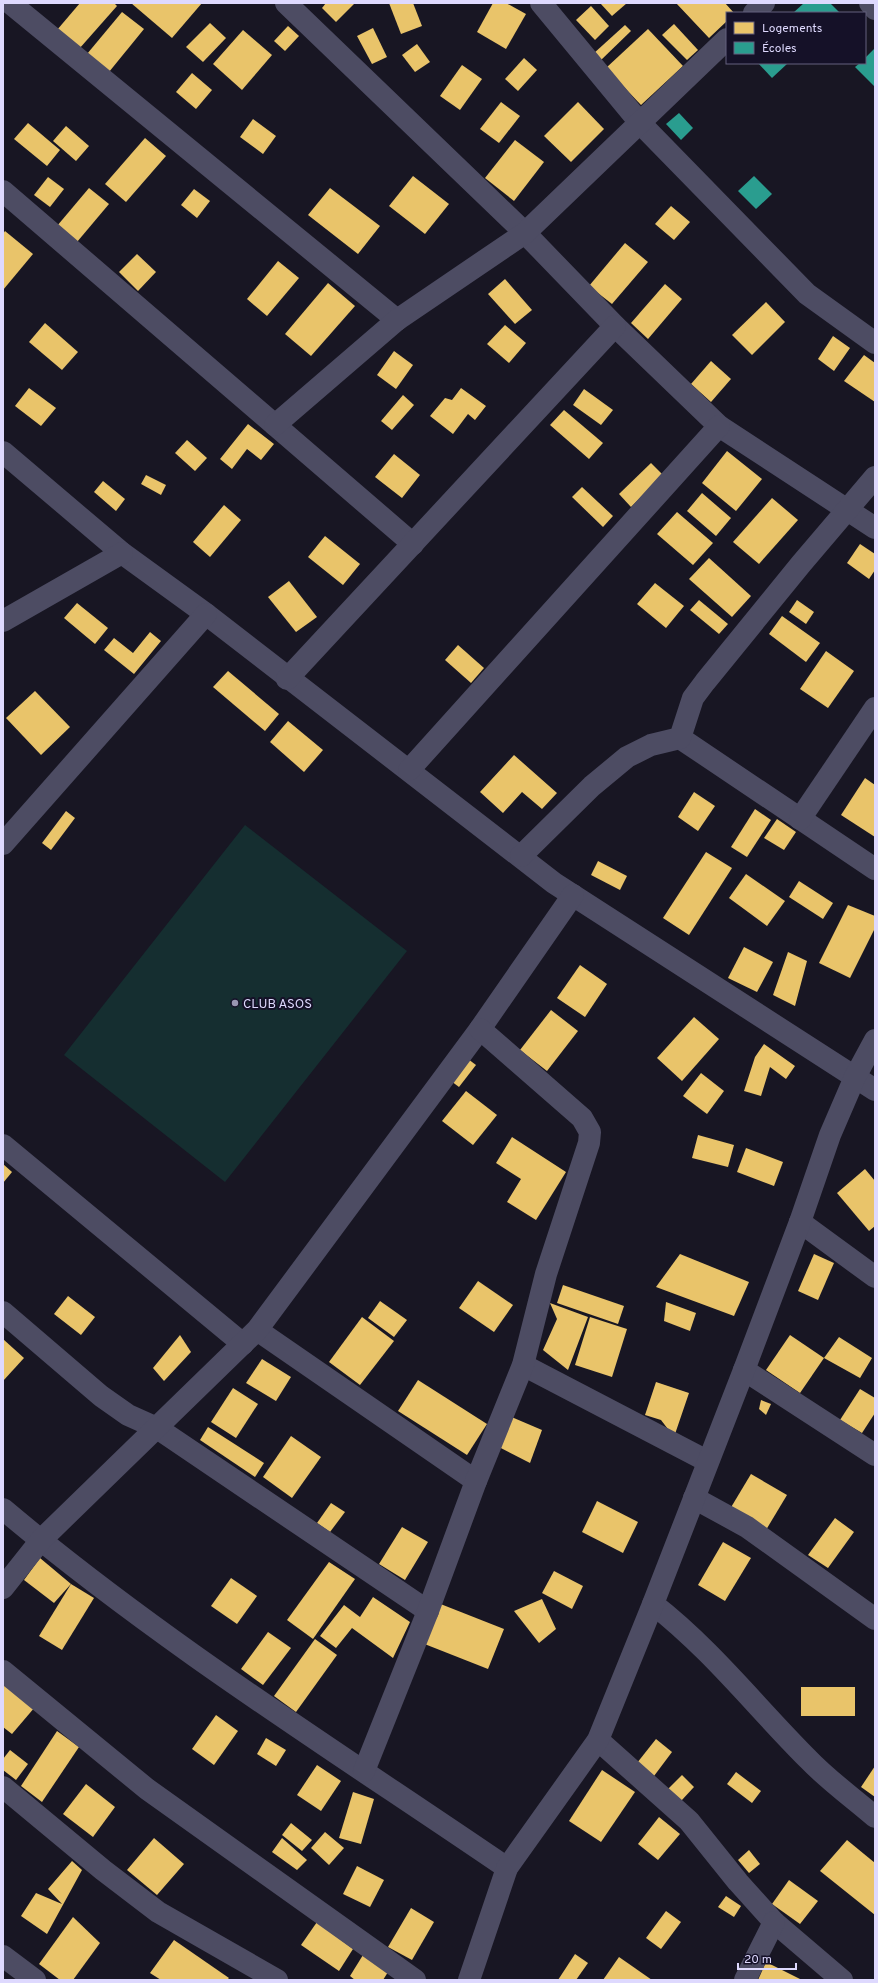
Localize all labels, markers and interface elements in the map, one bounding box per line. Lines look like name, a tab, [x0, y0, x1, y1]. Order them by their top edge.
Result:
legend	[726, 12, 866, 64]
text: Logements	[762, 21, 822, 37]
text: Écoles	[762, 41, 797, 57]
place label: CLUB ASOS	[243, 997, 312, 1013]
marker: CLUB ASOS	[230, 998, 240, 1008]
scale bar	[738, 1945, 796, 1971]
text: 20 m	[744, 1952, 772, 1968]

